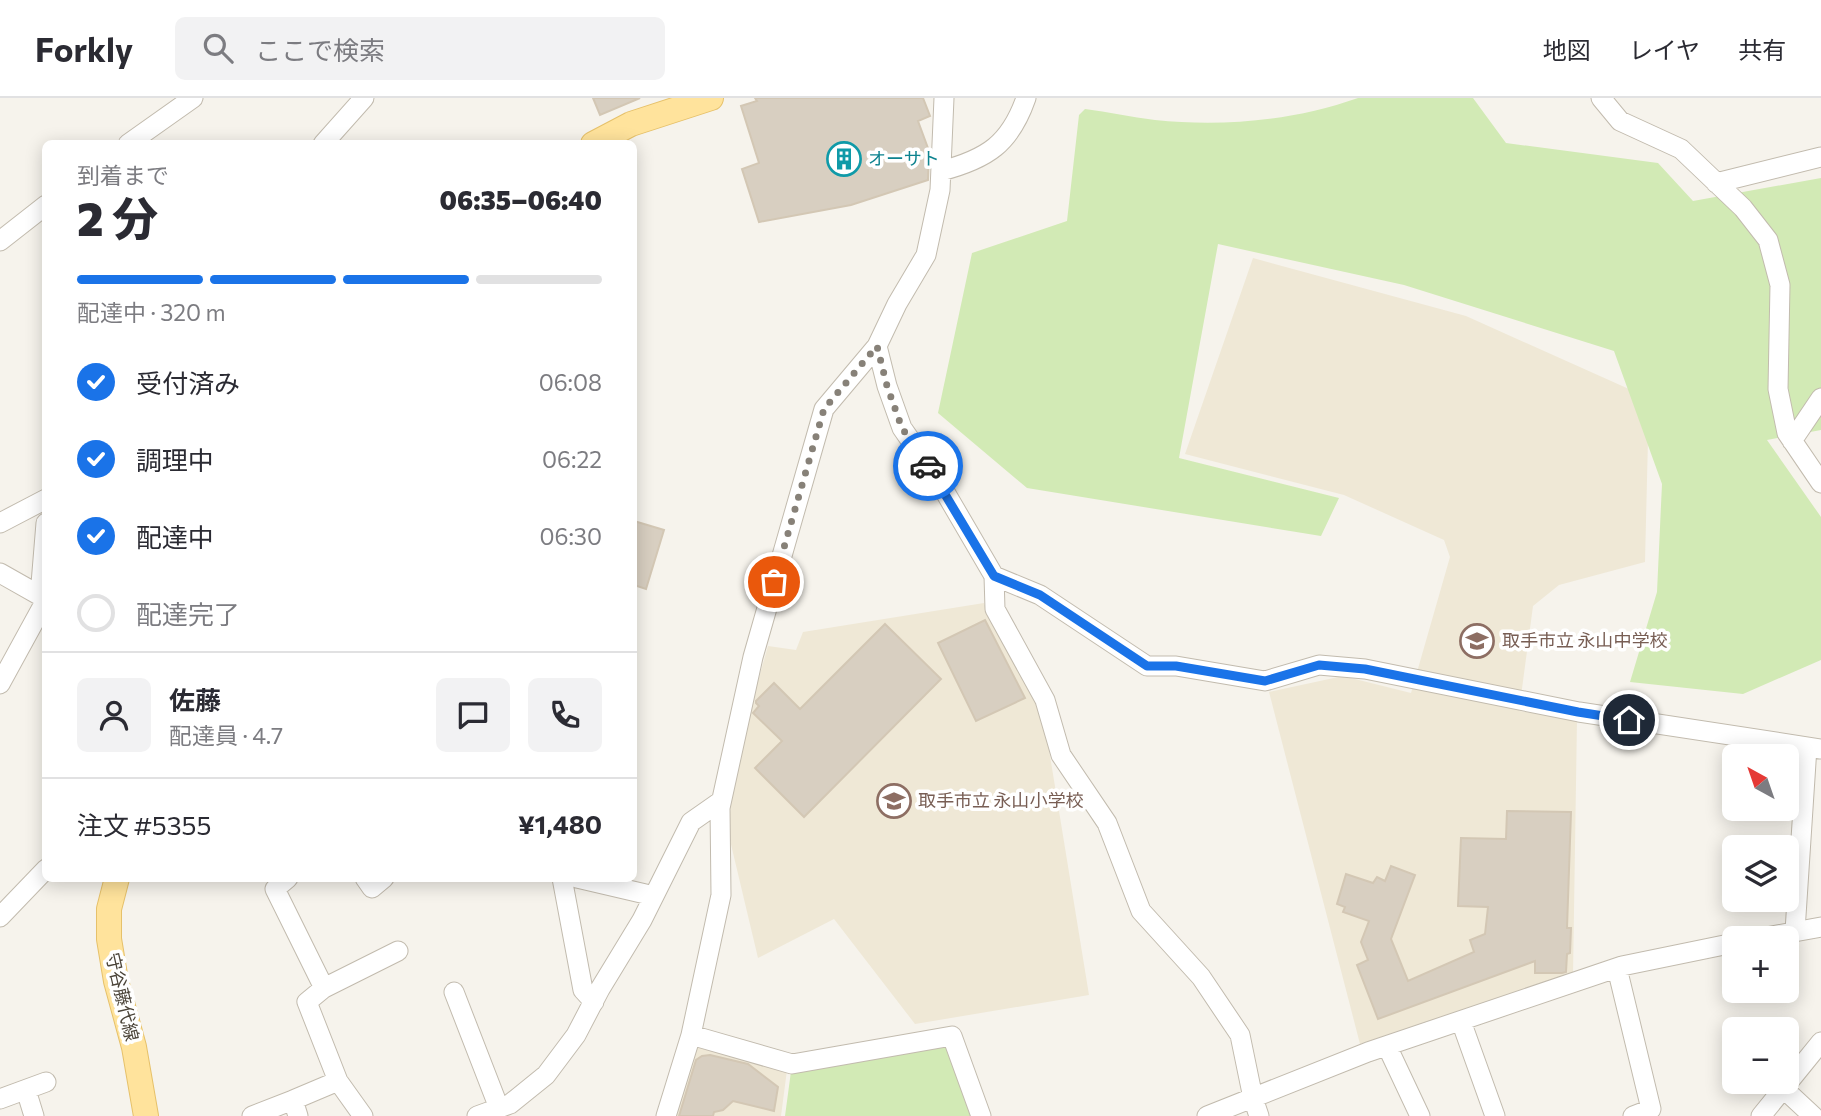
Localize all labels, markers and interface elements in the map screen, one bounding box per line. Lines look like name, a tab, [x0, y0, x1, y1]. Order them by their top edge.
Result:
search box	[175, 17, 665, 80]
text: Forkly	[35, 28, 133, 69]
icon: search	[199, 29, 237, 67]
text: ここで検索	[255, 34, 385, 65]
text: 地図	[1543, 35, 1591, 64]
text: レイヤ	[1629, 35, 1700, 64]
text: 共有	[1738, 35, 1786, 64]
building icon: オーサト	[825, 140, 863, 178]
place label: オーサト	[868, 147, 940, 169]
text: 到着まで	[77, 161, 169, 189]
text: 06:35–06:40	[440, 184, 602, 215]
text: 2 分	[77, 189, 158, 245]
text: 配達中 · 320 m	[77, 298, 225, 326]
icon: check	[77, 363, 115, 401]
text: 受付済み	[136, 367, 240, 398]
text: 06:08	[539, 368, 602, 396]
courier	[893, 431, 963, 501]
icon: check	[77, 440, 115, 478]
text: 調理中	[136, 444, 214, 475]
text: 06:22	[542, 445, 602, 473]
icon: car	[909, 447, 947, 485]
icon: check	[77, 517, 115, 555]
text: 配達中	[136, 521, 214, 552]
text: 06:30	[539, 522, 602, 550]
pin	[744, 552, 804, 612]
icon: bag	[755, 563, 793, 601]
text: 配達完了	[136, 598, 240, 629]
school or university icon: 取手市立 永山中学校	[1458, 622, 1496, 660]
place label: 取手市立 永山中学校	[1502, 629, 1667, 651]
button: person	[77, 678, 151, 752]
button: chat	[436, 678, 510, 752]
button: phone	[528, 678, 602, 752]
text: 佐藤	[169, 684, 221, 715]
pin	[1599, 690, 1659, 750]
icon: home	[1610, 701, 1648, 739]
text: 配達員 · 4.7	[169, 721, 283, 749]
north arrow	[1722, 744, 1799, 821]
map controls	[1722, 744, 1799, 1094]
school or university icon: 取手市立 永山小学校	[875, 782, 913, 820]
place label: 取手市立 永山小学校	[918, 789, 1083, 811]
text: ¥1,480	[518, 808, 602, 839]
text: 注文 #5355	[77, 809, 211, 840]
button: layers	[1722, 835, 1799, 912]
button: +	[1722, 926, 1799, 1003]
street label: 守谷藤代線	[102, 950, 144, 1043]
button: −	[1722, 1017, 1799, 1094]

